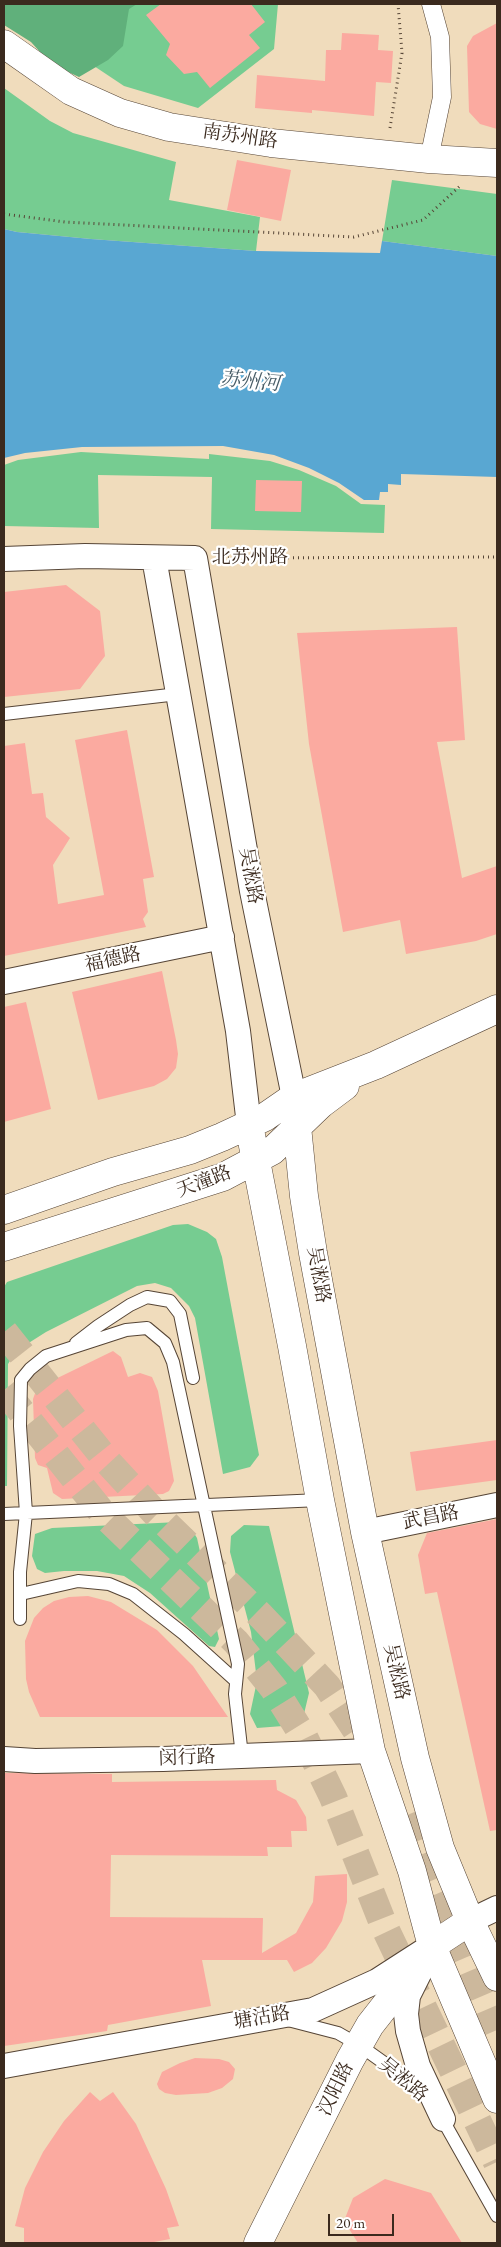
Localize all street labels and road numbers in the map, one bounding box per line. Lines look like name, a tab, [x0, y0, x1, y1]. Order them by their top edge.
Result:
street label: 南苏州路	[201, 120, 279, 154]
street label: 北苏州路	[212, 547, 288, 569]
street label: 吴淞路	[234, 846, 266, 906]
street label: 福德路	[83, 943, 143, 977]
street label: 天潼路	[173, 1161, 235, 1203]
street label: 吴淞路	[302, 1245, 334, 1305]
street label: 武昌路	[401, 1501, 461, 1535]
street label: 吴淞路	[378, 1642, 414, 1702]
street label: 闵行路	[158, 1746, 216, 1770]
street label: 塘沽路	[232, 2002, 292, 2034]
street label: 吴淞路	[374, 2053, 432, 2107]
street label: 汉阳路	[313, 2058, 359, 2120]

